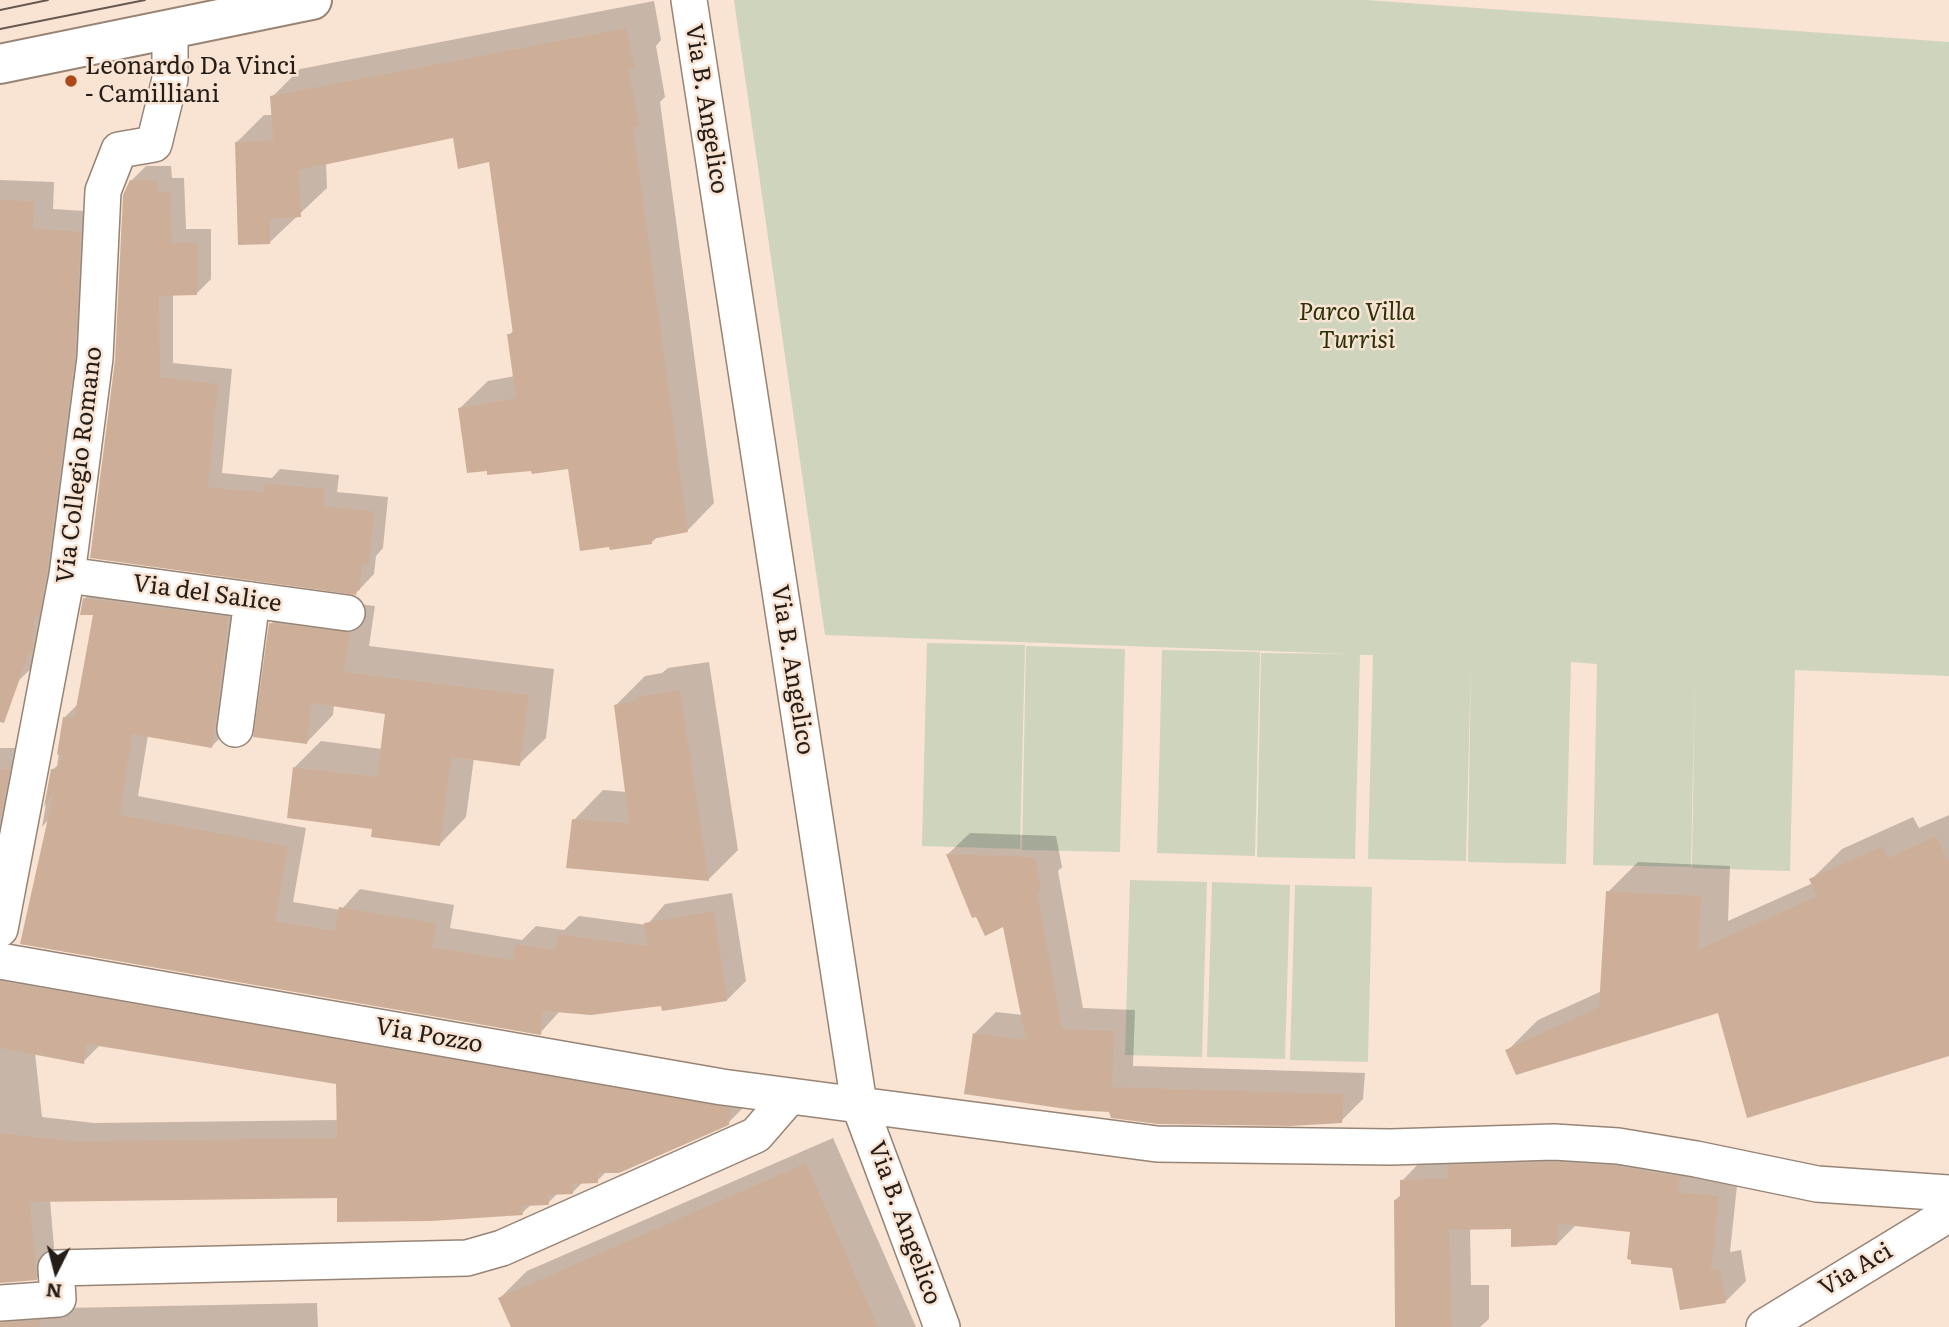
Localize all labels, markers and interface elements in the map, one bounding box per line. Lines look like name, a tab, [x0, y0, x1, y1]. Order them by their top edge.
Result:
street label: Via B. Angelico	[678, 22, 734, 196]
place label: Leonardo Da Vinci - Camilliani	[85, 53, 297, 109]
marker: Leonardo Da Vinci - Camilliani	[63, 73, 79, 89]
park label: Parco Villa Turrisi	[1298, 299, 1416, 355]
street label: Via Collegio Romano	[51, 345, 109, 585]
street label: Via del Salice	[131, 569, 283, 619]
street label: Via B. Angelico	[764, 583, 820, 757]
street label: Via Pozzo	[373, 1012, 485, 1060]
street label: Via B. Angelico	[861, 1137, 947, 1309]
north arrow	[21, 1236, 91, 1306]
street label: Via Aci	[1814, 1237, 1898, 1303]
text: N	[44, 1277, 63, 1307]

